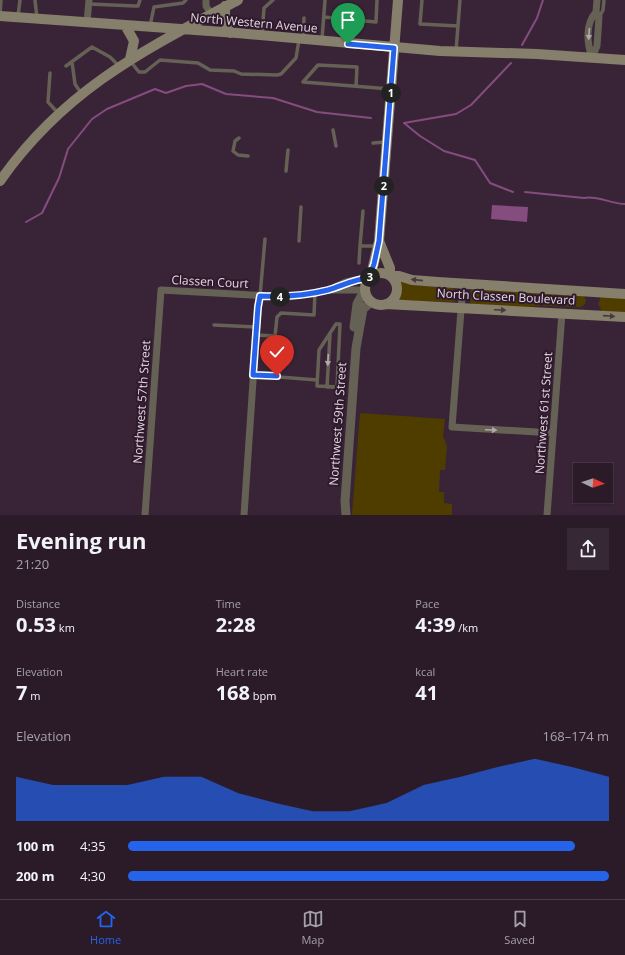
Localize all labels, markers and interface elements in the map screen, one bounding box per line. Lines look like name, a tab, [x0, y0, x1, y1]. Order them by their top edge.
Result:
pin	[331, 3, 365, 44]
street label: North Western Avenue	[190, 8, 319, 37]
icon: arrive	[337, 9, 359, 31]
one-way arrow	[585, 28, 592, 40]
pin: 1	[381, 83, 401, 103]
text: 1	[388, 85, 394, 100]
pin: 2	[374, 176, 394, 196]
text: 2	[381, 178, 387, 193]
pin: 3	[360, 267, 380, 287]
text: 3	[367, 269, 373, 284]
street label: Classen Court	[171, 271, 249, 292]
one-way arrow	[411, 277, 423, 284]
street label: North Classen Boulevard	[436, 284, 576, 309]
pin: 4	[270, 287, 290, 307]
text: 4	[277, 289, 283, 304]
one-way arrow	[494, 307, 507, 313]
one-way arrow	[603, 313, 615, 320]
pin	[260, 335, 294, 376]
street label: Northwest 57th Street	[129, 340, 154, 464]
icon: check	[266, 341, 288, 363]
street label: Northwest 61st Street	[531, 351, 556, 475]
one-way arrow	[325, 354, 332, 366]
street label: Northwest 59th Street	[325, 362, 350, 486]
one-way arrow	[485, 426, 497, 433]
north arrow	[573, 463, 613, 503]
map controls	[573, 463, 613, 503]
text: Evening run	[16, 525, 147, 555]
button: share	[567, 528, 609, 570]
text: 21:20	[16, 555, 49, 573]
text: Distance	[16, 596, 60, 611]
text: Time	[216, 596, 241, 611]
text: Pace	[415, 596, 440, 611]
text: 0.53	[16, 611, 56, 638]
text: 2:28	[216, 611, 256, 638]
text: 4:39	[415, 611, 455, 638]
text: km	[56, 620, 75, 635]
text: /km	[455, 620, 478, 635]
text: Elevation	[16, 664, 63, 679]
text: Heart rate	[216, 664, 268, 679]
text: kcal	[415, 664, 435, 679]
text: 7	[16, 679, 27, 706]
text: 168	[216, 679, 250, 706]
text: 41	[415, 679, 438, 706]
text: m	[27, 688, 40, 703]
text: bpm	[250, 688, 276, 703]
text: Elevation	[16, 727, 71, 745]
text: 168–174 m	[542, 727, 609, 745]
text: 100 m	[16, 837, 54, 855]
text: 4:35	[80, 837, 106, 855]
text: 200 m	[16, 867, 54, 885]
text: 4:30	[80, 867, 106, 885]
tab: Home	[90, 908, 121, 947]
tab: Map	[301, 908, 324, 947]
tab: Saved	[504, 908, 535, 947]

